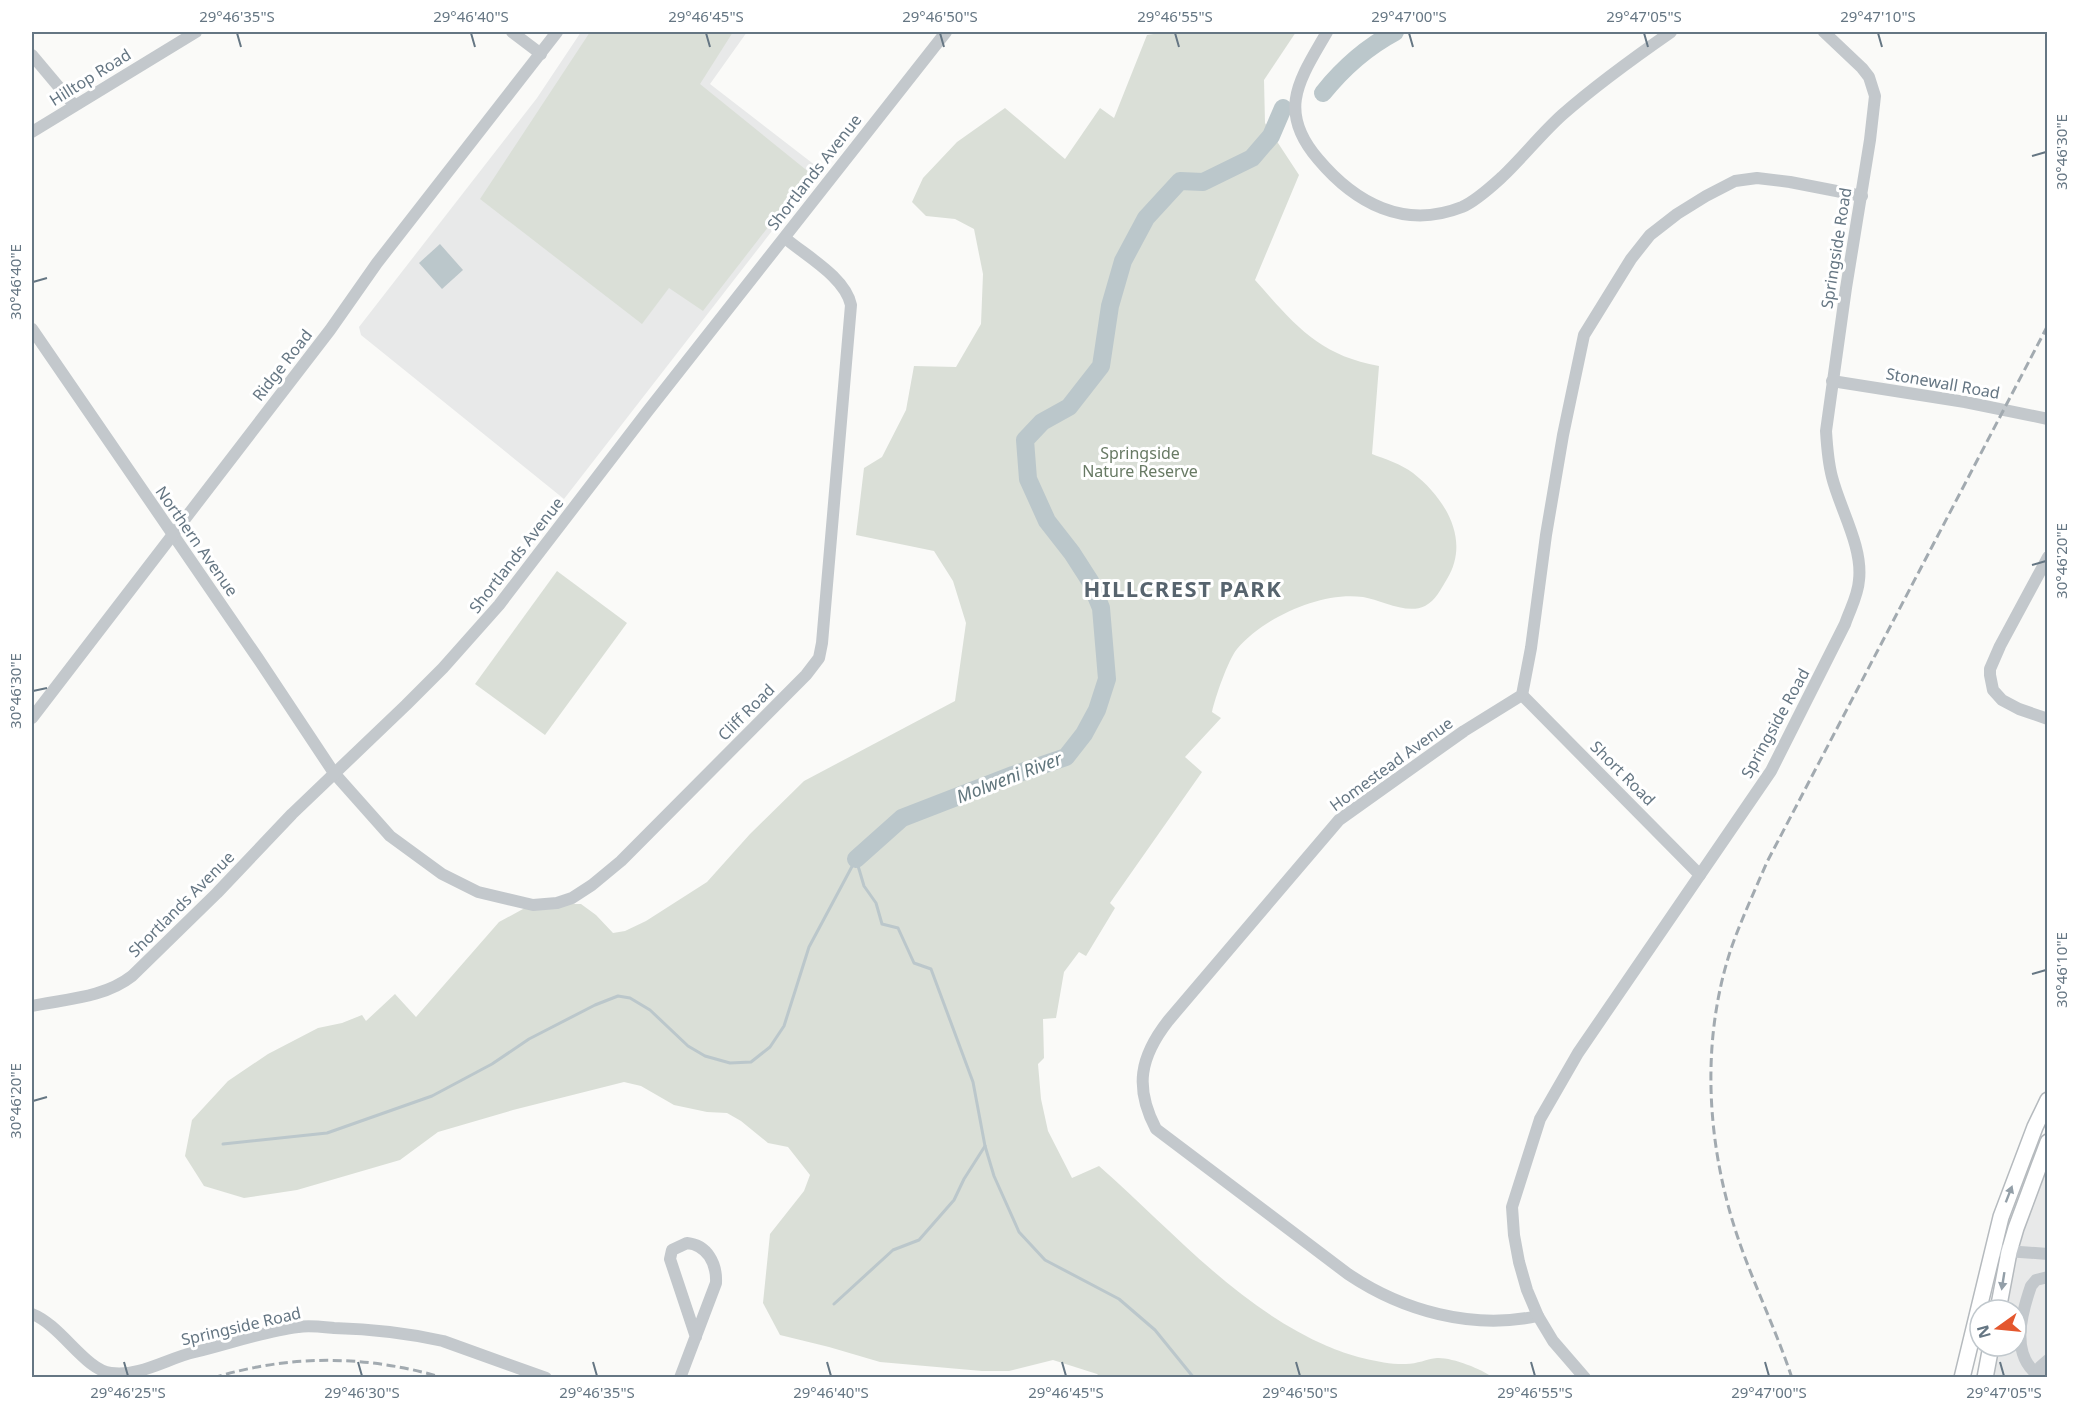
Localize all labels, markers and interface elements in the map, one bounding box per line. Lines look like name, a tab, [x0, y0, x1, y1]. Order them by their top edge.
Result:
text: 29°46'35"S	[199, 6, 275, 26]
text: 29°46'40"S	[433, 6, 509, 26]
text: 29°46'45"S	[668, 6, 744, 26]
text: 29°46'50"S	[902, 6, 978, 26]
text: 29°46'55"S	[1137, 6, 1213, 26]
text: 29°47'00"S	[1371, 6, 1447, 26]
text: 29°47'05"S	[1606, 6, 1682, 26]
text: 29°47'10"S	[1840, 6, 1916, 26]
street label: Hilltop Road	[45, 43, 135, 111]
street label: Shortlands Avenue	[762, 109, 866, 235]
text: 30°46'30"E	[2051, 114, 2071, 190]
street label: Springside Road	[1816, 186, 1856, 310]
text: 30°46'40"E	[5, 244, 25, 320]
street label: Ridge Road	[247, 325, 317, 405]
street label: Stonewall Road	[1884, 362, 2002, 404]
park label: Springside Nature Reserve	[1082, 442, 1198, 482]
street label: Northern Avenue	[151, 481, 243, 601]
street label: Shortlands Avenue	[464, 492, 568, 618]
text: 30°46'20"E	[2051, 523, 2071, 599]
district label: HILLCREST PARK	[1084, 573, 1282, 603]
text: 30°46'30"E	[5, 653, 25, 729]
street label: Springside Road	[1736, 664, 1814, 782]
street label: Cliff Road	[713, 679, 779, 745]
street label: Homestead Avenue	[1325, 712, 1457, 816]
street label: Short Road	[1586, 736, 1660, 810]
water label: Molweni River	[953, 746, 1066, 808]
street label: Shortlands Avenue	[123, 846, 239, 962]
text: 30°46'10"E	[2051, 932, 2071, 1008]
text: 30°46'20"E	[5, 1063, 25, 1139]
one-way arrow	[2005, 1185, 2015, 1203]
one-way arrow	[1998, 1272, 2007, 1291]
north arrow	[1968, 1298, 2028, 1358]
street label: Springside Road	[179, 1302, 303, 1350]
text: N	[1971, 1323, 1996, 1341]
text: 29°46'25"S	[90, 1382, 166, 1402]
text: 29°46'30"S	[324, 1382, 400, 1402]
text: 29°46'35"S	[559, 1382, 635, 1402]
text: 29°46'40"S	[793, 1382, 869, 1402]
text: 29°46'45"S	[1028, 1382, 1104, 1402]
text: 29°46'50"S	[1262, 1382, 1338, 1402]
text: 29°46'55"S	[1497, 1382, 1573, 1402]
text: 29°47'00"S	[1731, 1382, 1807, 1402]
text: 29°47'05"S	[1966, 1382, 2042, 1402]

